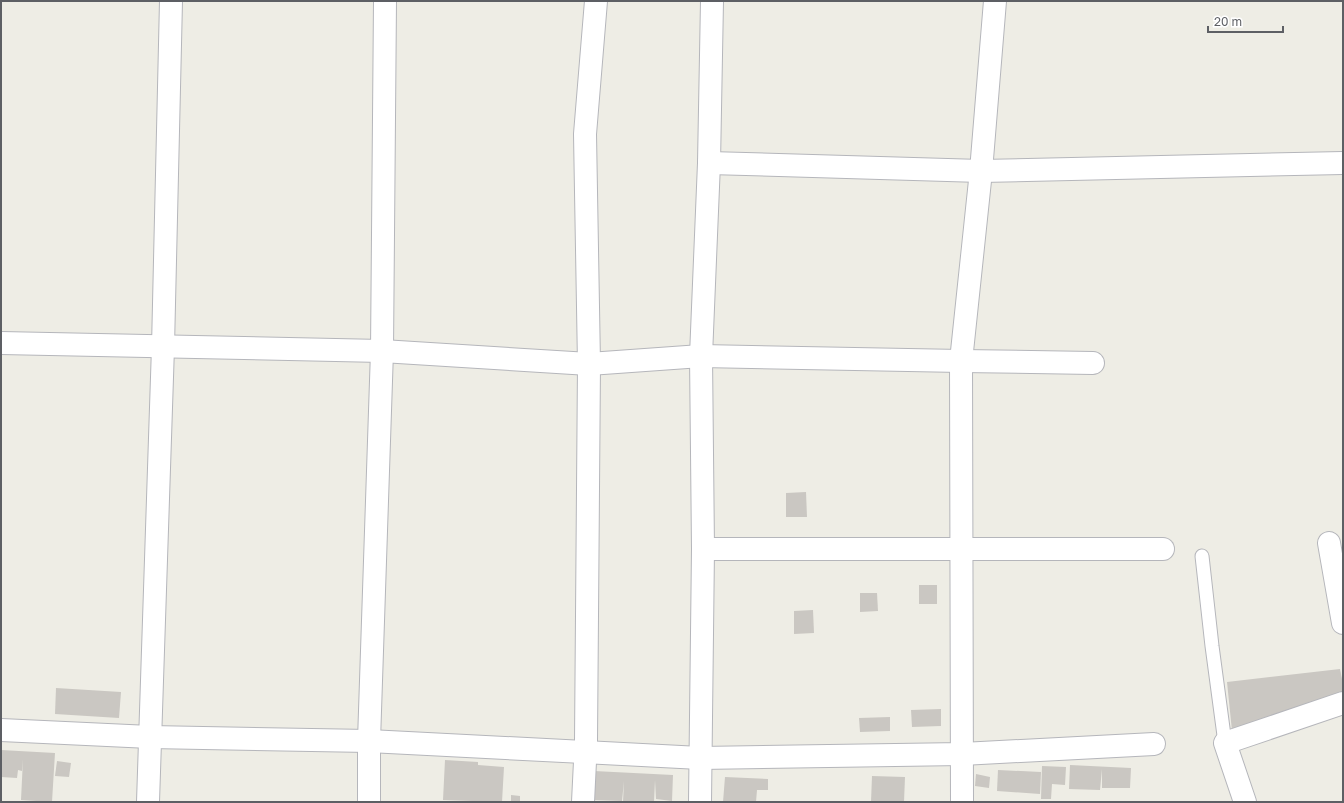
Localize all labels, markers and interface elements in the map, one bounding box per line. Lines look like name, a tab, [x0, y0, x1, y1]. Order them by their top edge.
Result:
scale bar	[1208, 8, 1283, 34]
text: 20 m	[1214, 14, 1242, 29]

